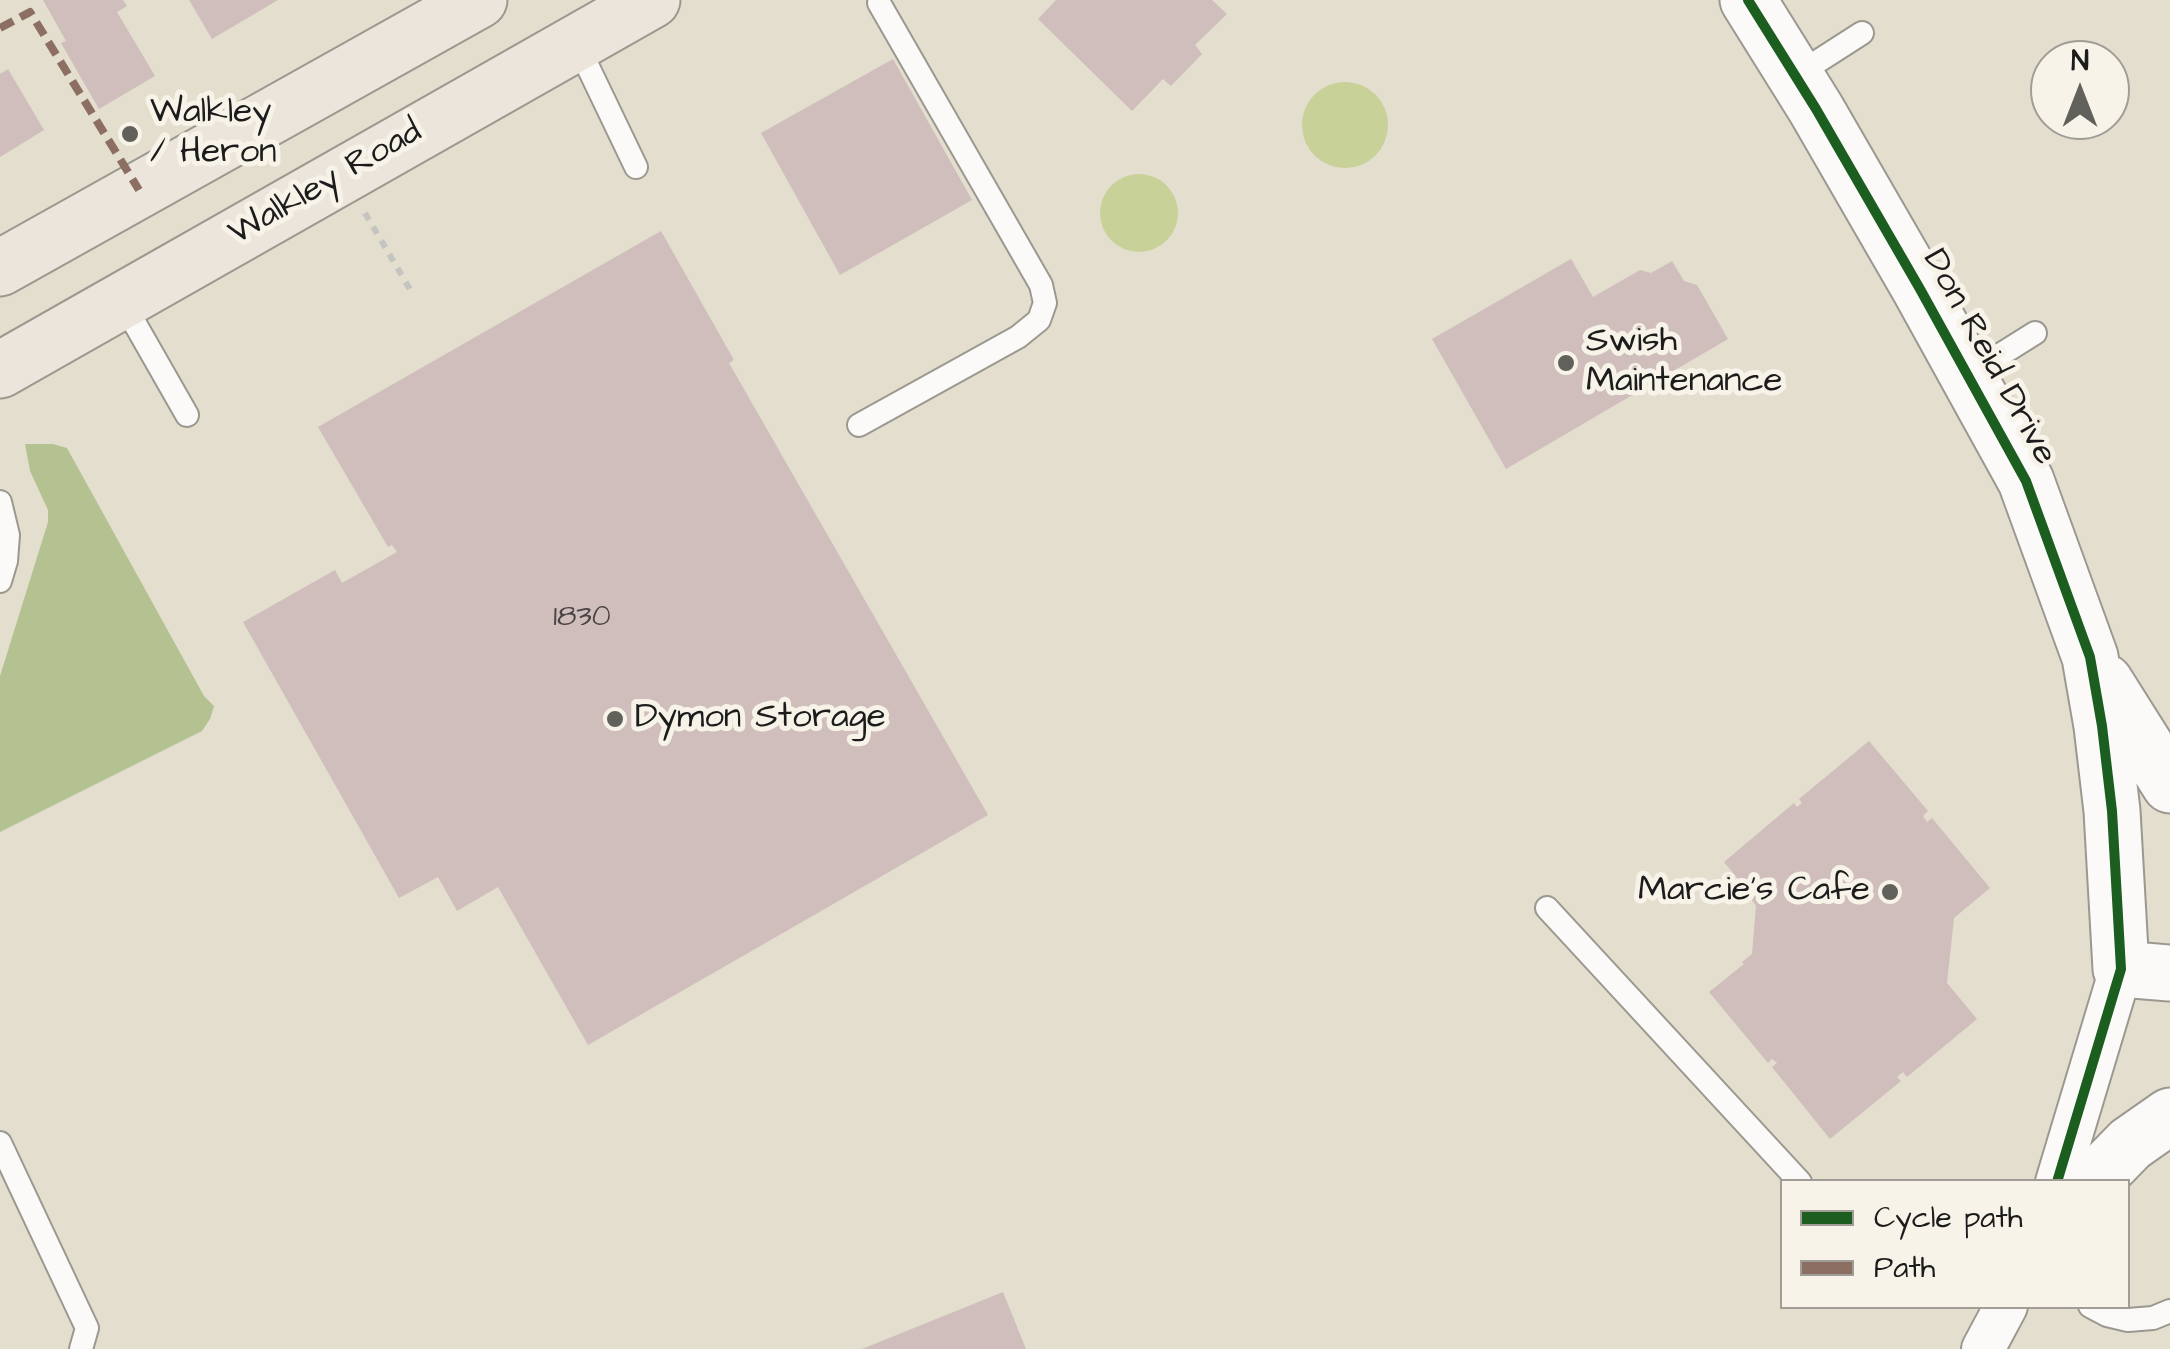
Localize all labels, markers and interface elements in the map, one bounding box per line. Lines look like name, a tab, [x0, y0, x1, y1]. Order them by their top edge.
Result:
north arrow	[2030, 40, 2130, 140]
text: N	[2071, 42, 2089, 81]
place label: Walkley / Heron	[150, 93, 277, 175]
street label: Walkley Road	[222, 112, 430, 256]
marker: Walkley / Heron	[119, 123, 141, 145]
street label: Don Reid Drive	[1912, 243, 2064, 473]
place label: Swish Maintenance	[1586, 322, 1783, 404]
marker: Swish Maintenance	[1555, 352, 1577, 374]
house number: 1830	[553, 601, 611, 637]
place label: Dymon Storage	[635, 698, 886, 740]
marker: Dymon Storage	[604, 708, 626, 730]
place label: Marcie's Cafe	[1638, 871, 1870, 913]
marker: Marcie's Cafe	[1879, 881, 1901, 903]
legend	[1780, 1179, 2130, 1309]
text: Cycle path	[1874, 1197, 2023, 1239]
text: Path	[1874, 1247, 1935, 1289]

